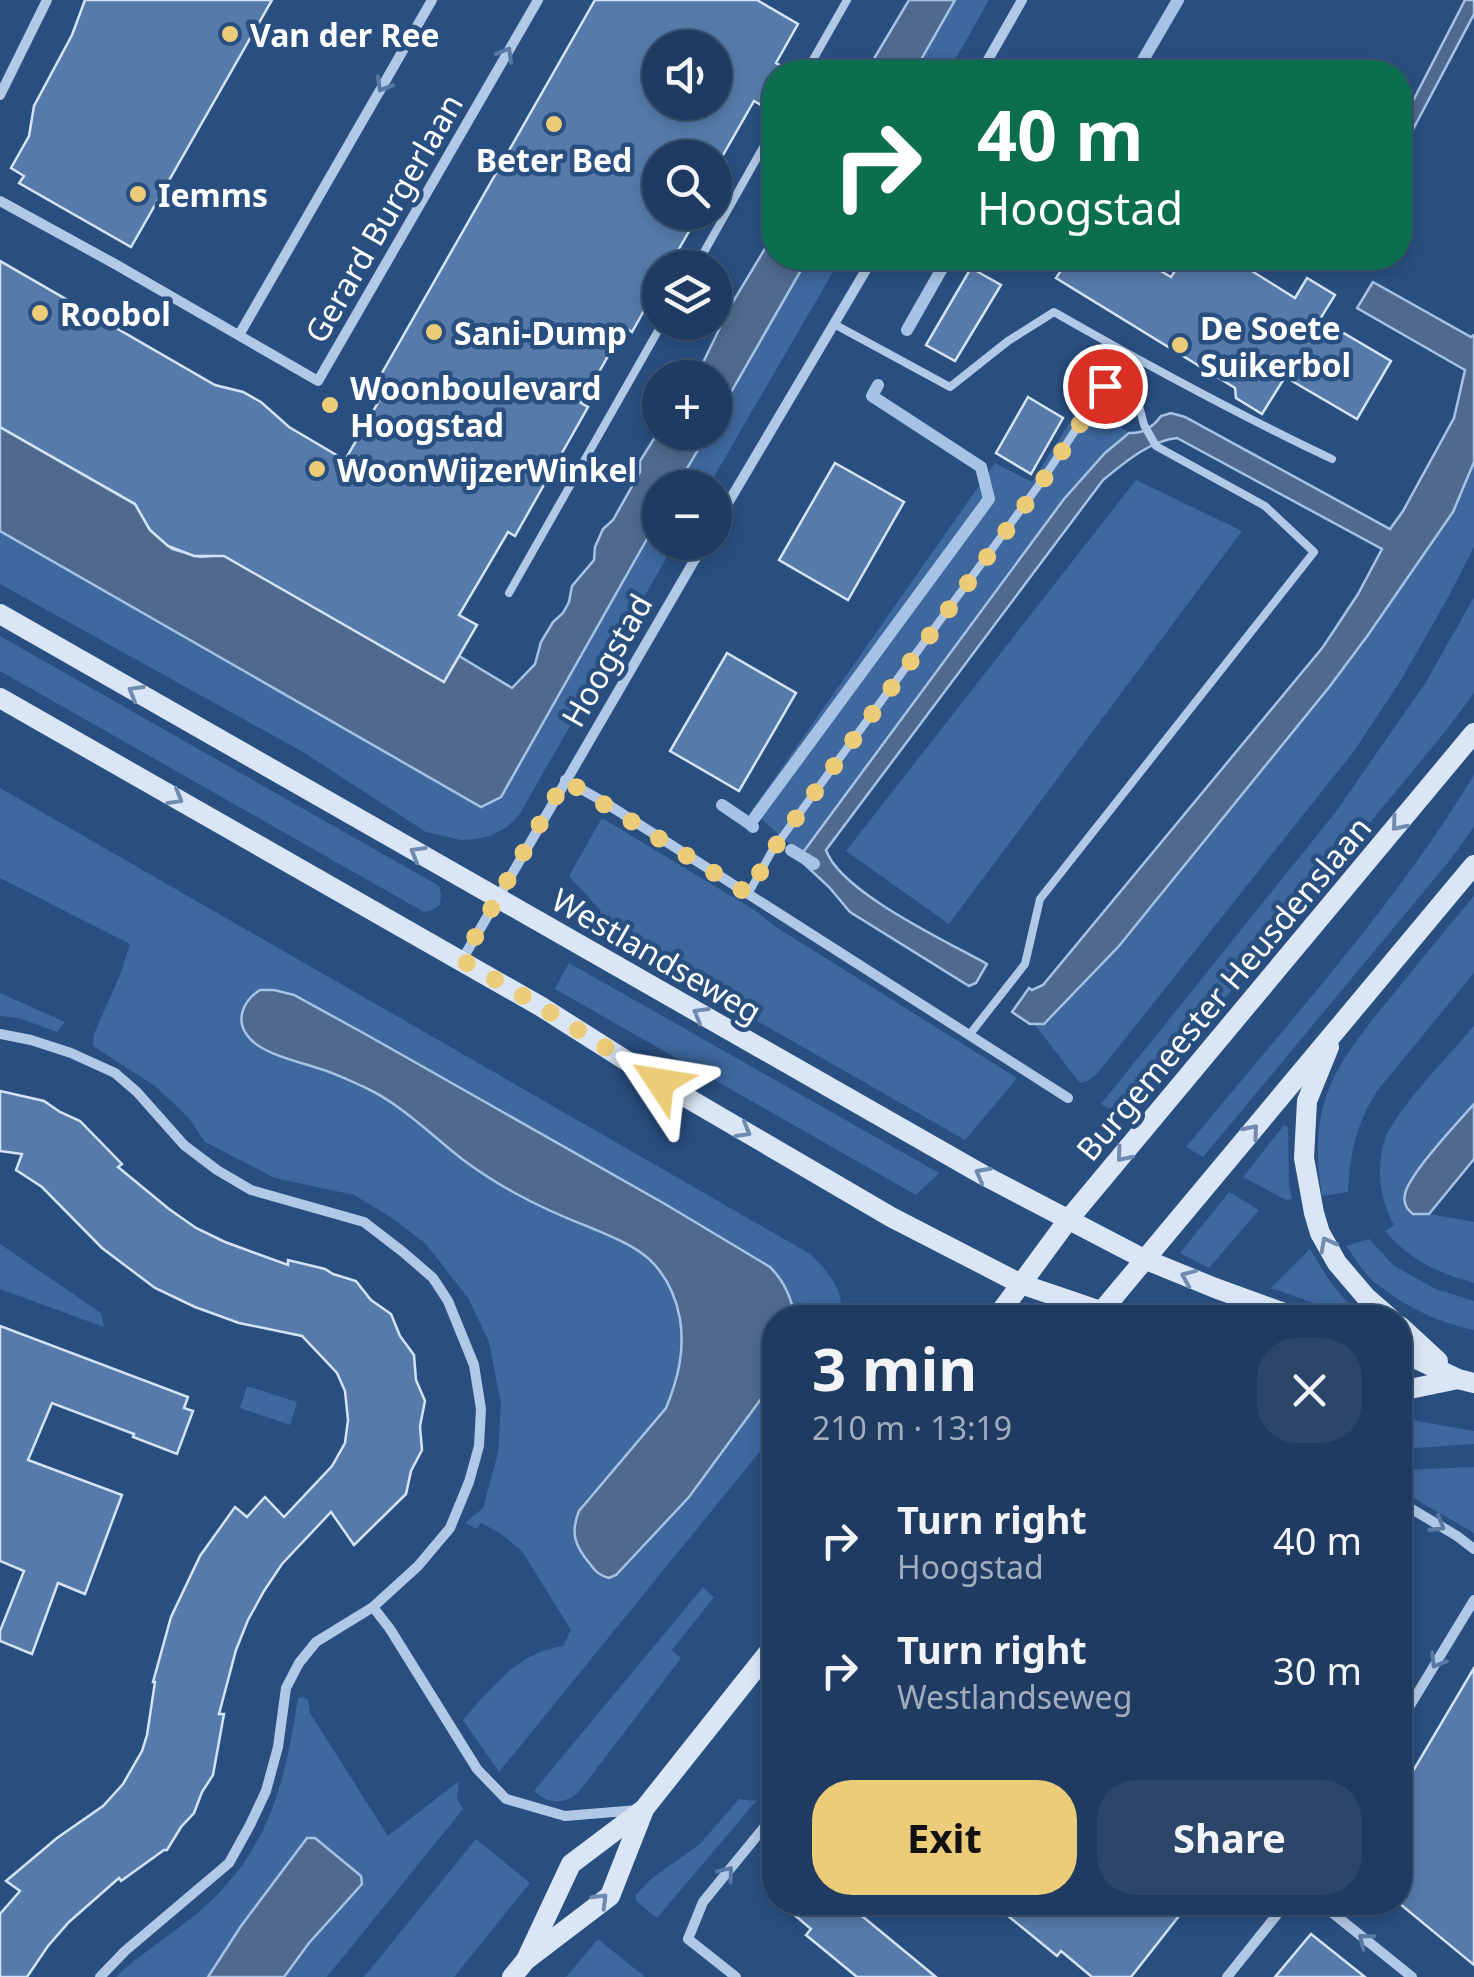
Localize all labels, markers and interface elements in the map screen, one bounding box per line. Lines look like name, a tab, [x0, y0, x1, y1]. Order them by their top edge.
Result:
place label: Van der Ree	[250, 13, 440, 56]
marker: Van der Ree	[219, 23, 241, 45]
map controls	[642, 30, 732, 560]
button: sound	[642, 30, 732, 120]
one-way arrow	[494, 47, 514, 65]
one-way arrow	[376, 74, 396, 92]
street label: Gerard Burgerlaan	[294, 86, 472, 350]
text: 40 m	[977, 86, 1144, 182]
icon: right	[812, 100, 942, 230]
marker: Beter Bed	[543, 113, 565, 135]
place label: Beter Bed	[476, 138, 632, 181]
button: search	[642, 140, 732, 230]
place label: Iemms	[158, 173, 268, 216]
text: Hoogstad	[977, 177, 1183, 238]
marker: Iemms	[127, 183, 149, 205]
button: layers	[642, 250, 732, 340]
place label: Roobol	[60, 292, 171, 335]
marker: Roobol	[29, 302, 51, 324]
place label: De Soete Suikerbol	[1200, 306, 1351, 386]
place label: Sani-Dump	[454, 311, 627, 354]
marker: Sani-Dump	[423, 321, 445, 343]
marker: De Soete Suikerbol	[1169, 334, 1191, 356]
pin	[1063, 344, 1148, 429]
icon: arrive	[1078, 359, 1133, 414]
button: +	[642, 360, 732, 450]
place label: Woonboulevard Hoogstad	[350, 366, 601, 446]
marker: Woonboulevard Hoogstad	[319, 394, 341, 416]
place label: WoonWijzerWinkel	[337, 448, 637, 491]
marker: WoonWijzerWinkel	[306, 458, 328, 480]
button: −	[642, 470, 732, 560]
street label: Hoogstad	[551, 586, 661, 734]
one-way arrow	[128, 684, 146, 704]
one-way arrow	[165, 785, 183, 805]
street label: Burgemeester Heusdenslaan	[1066, 807, 1380, 1169]
one-way arrow	[1392, 813, 1410, 831]
one-way arrow	[410, 846, 428, 865]
street label: Westlandseweg	[544, 878, 770, 1032]
one-way arrow	[693, 1006, 711, 1026]
position arrow	[608, 1030, 712, 1134]
one-way arrow	[733, 1119, 751, 1138]
one-way arrow	[1240, 1124, 1258, 1142]
one-way arrow	[1117, 1144, 1135, 1162]
one-way arrow	[975, 1167, 993, 1187]
one-way arrow	[1320, 1237, 1339, 1255]
one-way arrow	[1180, 1269, 1198, 1289]
text: 3 min	[812, 1327, 977, 1409]
button: close	[1257, 1338, 1362, 1443]
text: 210 m · 13:19	[812, 1406, 1012, 1449]
text: Turn right	[897, 1493, 1087, 1545]
icon: right	[812, 1513, 867, 1568]
one-way arrow	[1427, 1513, 1445, 1532]
text: 40 m	[1273, 1514, 1362, 1566]
text: Hoogstad	[897, 1545, 1044, 1588]
text: Turn right	[897, 1623, 1087, 1675]
icon: right	[812, 1643, 867, 1698]
text: 30 m	[1273, 1644, 1362, 1696]
one-way arrow	[1430, 1650, 1449, 1668]
text: Westlandseweg	[897, 1675, 1132, 1718]
button: Exit	[812, 1780, 1077, 1895]
button: Share	[1097, 1780, 1362, 1895]
one-way arrow	[715, 1867, 733, 1885]
one-way arrow	[589, 1894, 607, 1912]
one-way arrow	[1359, 1934, 1377, 1952]

